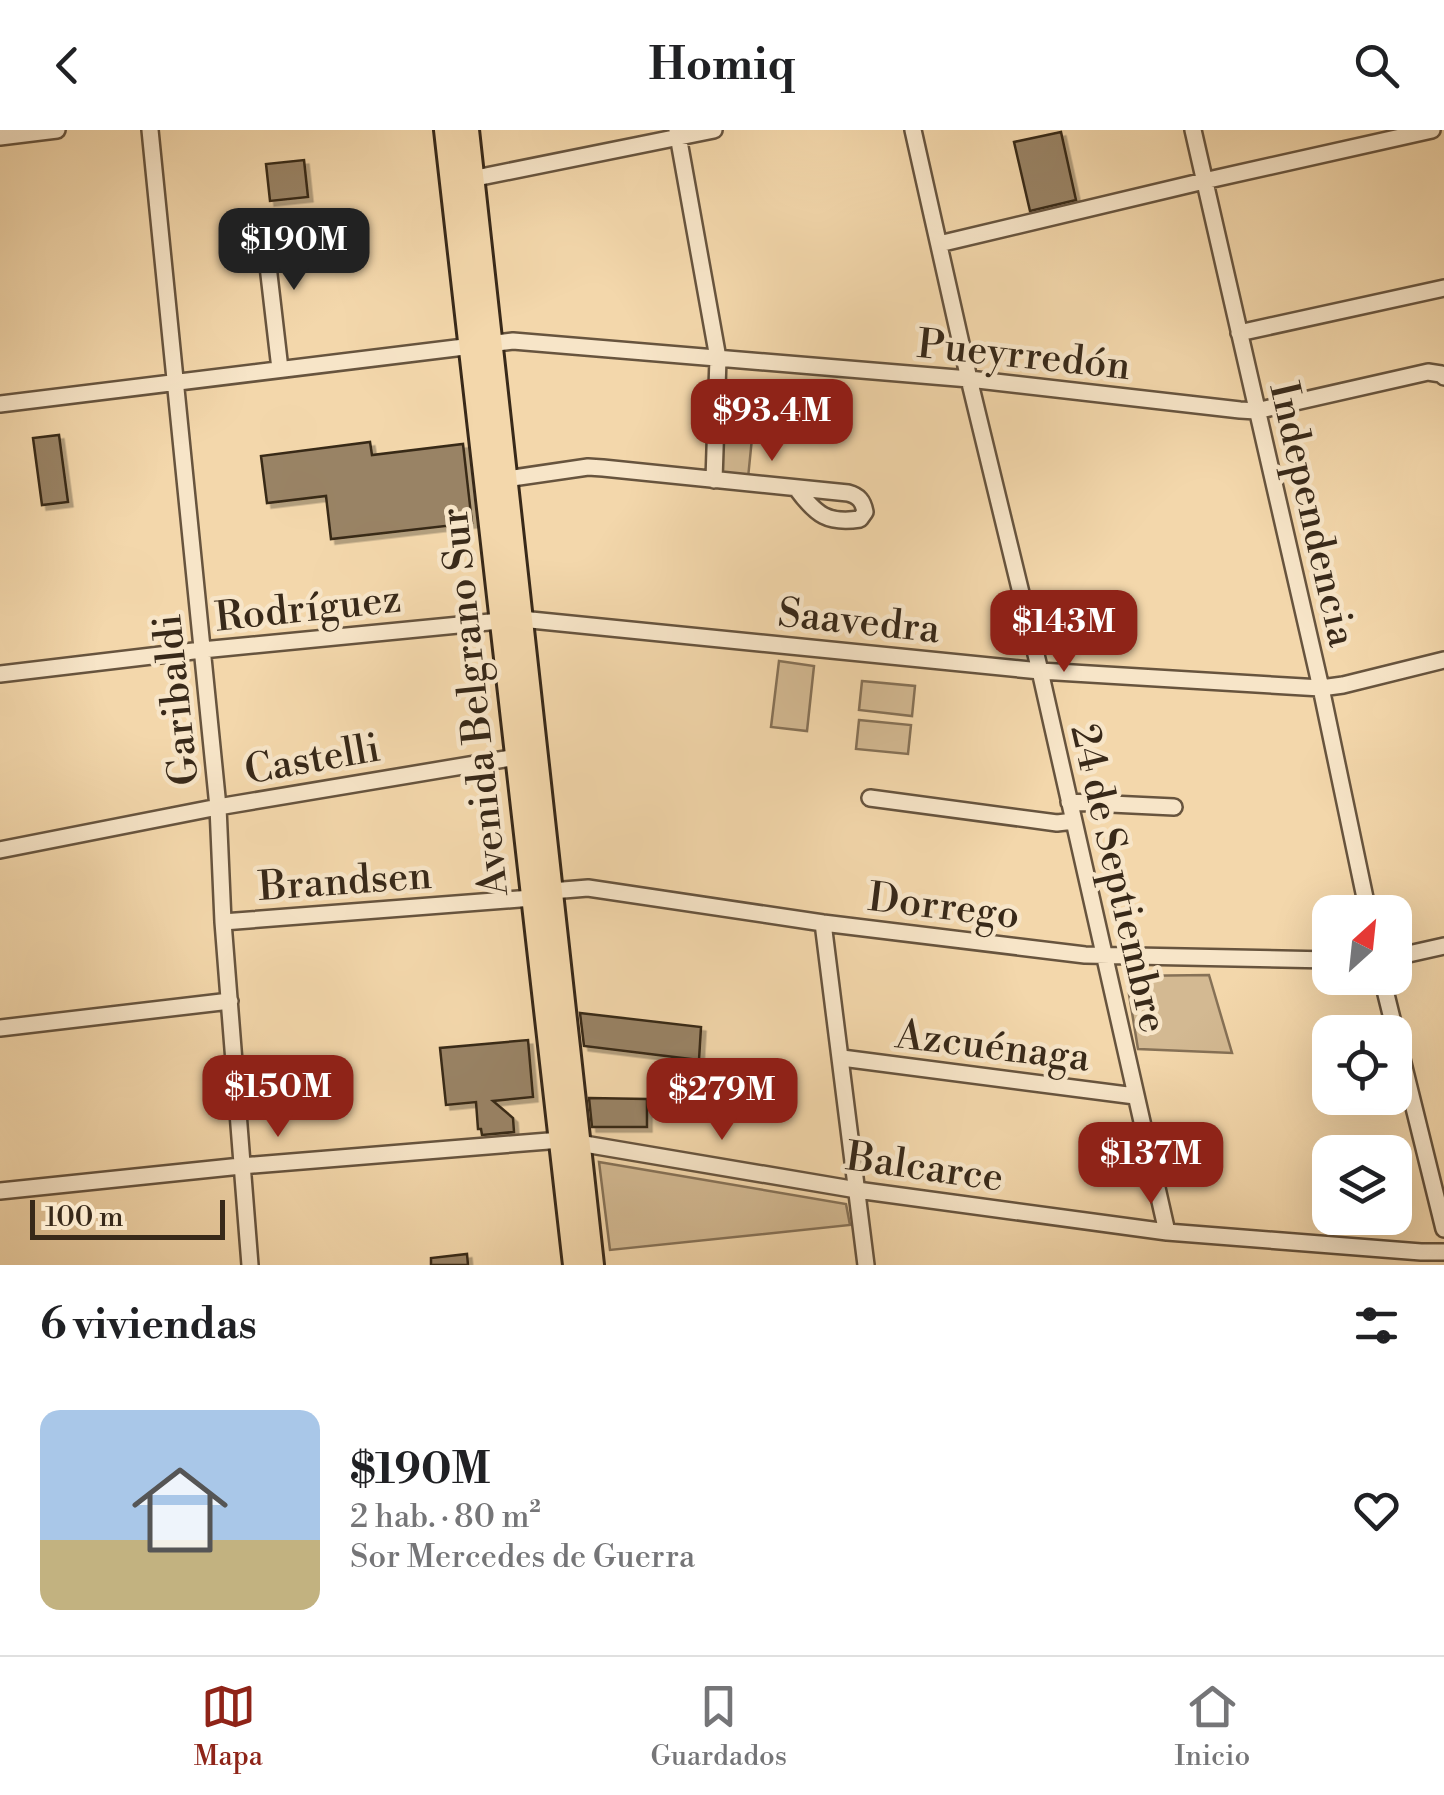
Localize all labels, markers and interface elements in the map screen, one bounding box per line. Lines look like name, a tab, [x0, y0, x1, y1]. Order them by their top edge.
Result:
text: Homiq	[649, 37, 795, 94]
icon: back	[40, 38, 95, 93]
icon: search	[1349, 38, 1404, 93]
pin: $190M	[224, 208, 364, 293]
text: $190M	[241, 220, 347, 260]
street label: Pueyrredón	[915, 320, 1133, 393]
street label: Independencia	[1257, 378, 1367, 652]
pin: $93.4M	[691, 379, 853, 464]
text: $93.4M	[713, 391, 831, 431]
street label: Avenida Belgrano Sur	[430, 505, 521, 899]
street label: Rodríguez	[213, 574, 404, 645]
street label: Saavedra	[775, 589, 943, 655]
pin: $143M	[994, 590, 1134, 675]
text: $143M	[1012, 602, 1116, 642]
street label: Garibaldi	[143, 612, 211, 788]
street label: 24 de Septiembre	[1058, 719, 1178, 1038]
street label: Castelli	[241, 723, 384, 796]
street label: Brandsen	[256, 851, 434, 913]
street label: Dorrego	[865, 873, 1022, 942]
north arrow	[1312, 895, 1412, 995]
map controls	[1312, 895, 1412, 1235]
street label: Azcuénaga	[892, 1010, 1093, 1085]
button: locate	[1312, 1015, 1412, 1115]
pin: $150M	[208, 1055, 348, 1140]
pin: $279M	[652, 1058, 792, 1143]
text: $150M	[224, 1067, 332, 1107]
text: $279M	[669, 1070, 775, 1110]
pin: $137M	[1081, 1122, 1221, 1207]
street label: Balcarce	[842, 1132, 1006, 1204]
text: $137M	[1100, 1134, 1202, 1174]
button: layers	[1312, 1135, 1412, 1235]
scale bar	[30, 1195, 225, 1240]
text: 100 m	[45, 1200, 124, 1235]
icon: filters	[1349, 1298, 1404, 1353]
text: 6 viviendas	[40, 1299, 257, 1352]
text: $190M	[350, 1444, 490, 1497]
icon: home	[120, 1450, 240, 1570]
icon: heart	[1349, 1483, 1404, 1538]
text: 2 hab. · 80 m²	[350, 1497, 541, 1537]
text: Sor Mercedes de Guerra	[350, 1537, 695, 1577]
tab: Mapa	[194, 1679, 263, 1774]
tab: Guardados	[650, 1679, 787, 1774]
tab: Inicio	[1175, 1679, 1250, 1774]

